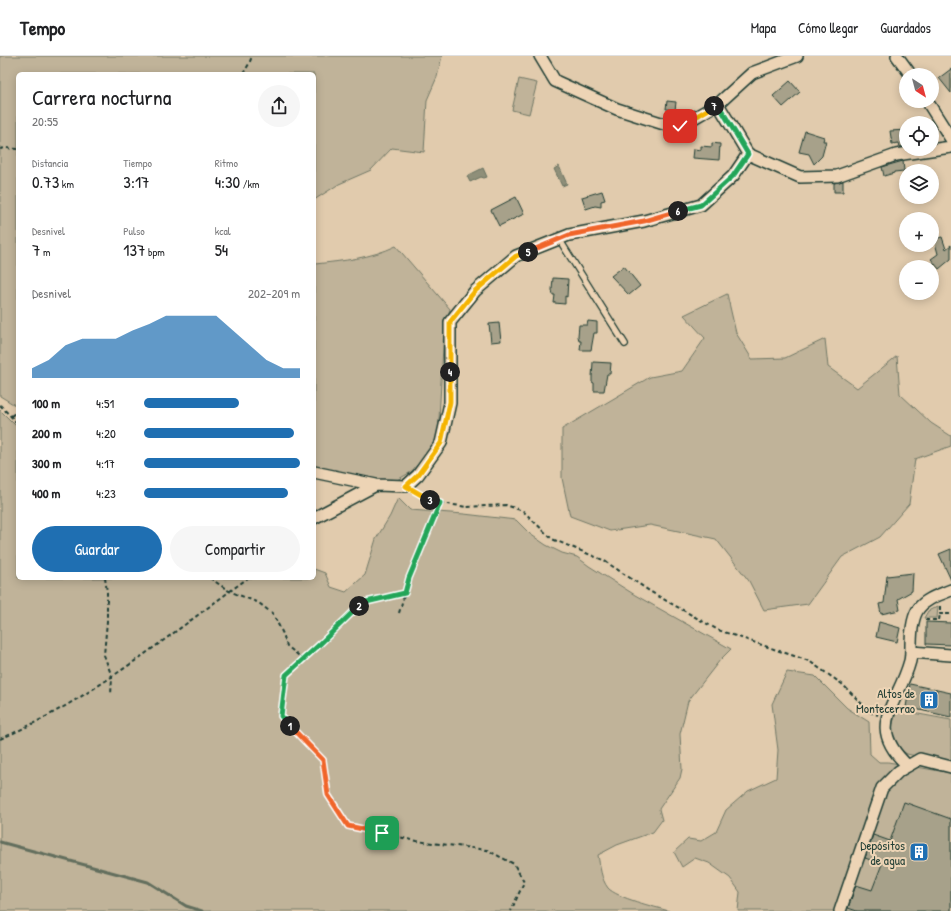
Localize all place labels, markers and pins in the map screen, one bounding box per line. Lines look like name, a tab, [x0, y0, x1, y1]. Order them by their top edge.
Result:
pin: 7	[704, 96, 724, 116]
pin	[663, 109, 697, 143]
pin: 6	[668, 201, 688, 221]
pin: 5	[518, 242, 538, 262]
pin: 4	[440, 362, 460, 382]
pin: 3	[420, 490, 440, 510]
pin: 2	[349, 596, 369, 616]
place label: Altos de Montecerrao	[856, 684, 915, 717]
building icon: Altos de Montecerrao	[918, 689, 940, 711]
pin: 1	[280, 716, 300, 736]
pin	[365, 816, 399, 850]
place label: Depósitos de agua	[860, 836, 905, 869]
building icon: Depósitos de agua	[908, 841, 930, 863]

